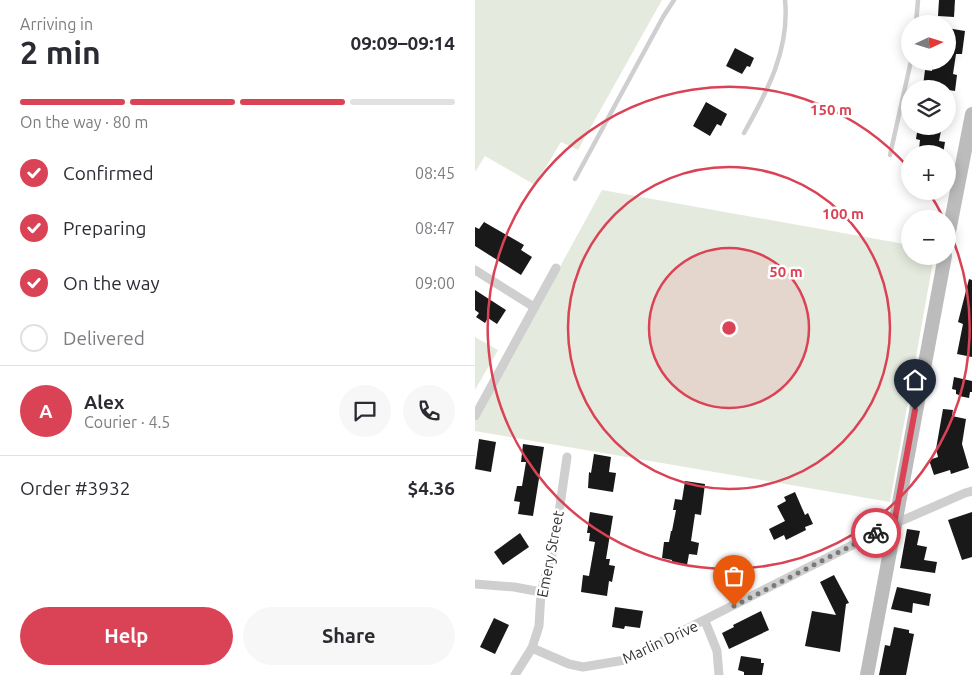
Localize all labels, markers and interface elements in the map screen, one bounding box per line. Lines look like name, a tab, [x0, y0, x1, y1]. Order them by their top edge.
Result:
text: Arriving in	[20, 15, 93, 33]
north arrow	[901, 15, 956, 70]
map controls	[901, 15, 956, 265]
text: 09:09–09:14	[350, 32, 455, 54]
text: 2 min	[20, 34, 101, 70]
button: layers	[901, 80, 956, 135]
text: 150 m	[810, 101, 852, 118]
text: On the way · 80 m	[20, 113, 148, 131]
button: +	[901, 145, 956, 200]
icon: check	[20, 159, 48, 187]
text: Confirmed	[63, 162, 154, 184]
text: 08:45	[415, 164, 455, 182]
text: 100 m	[822, 205, 864, 222]
button: −	[901, 210, 956, 265]
icon: check	[20, 214, 48, 242]
text: Preparing	[63, 217, 147, 239]
text: 08:47	[415, 219, 455, 237]
text: 50 m	[769, 263, 803, 280]
icon: check	[20, 269, 48, 297]
text: On the way	[63, 272, 160, 294]
text: 09:00	[415, 274, 455, 292]
centre of rings	[720, 319, 738, 337]
text: Delivered	[63, 327, 145, 349]
pin	[894, 359, 936, 410]
icon: home	[901, 366, 929, 394]
button: chat	[339, 385, 391, 437]
button: phone	[403, 385, 455, 437]
text: Alex	[84, 391, 124, 413]
text: A	[39, 400, 53, 422]
text: Courier · 4.5	[84, 413, 170, 431]
text: Order #3932	[20, 477, 130, 499]
text: $4.36	[407, 477, 455, 499]
courier	[851, 508, 901, 558]
street label: Emery Street	[533, 509, 567, 599]
icon: bike	[862, 519, 890, 547]
pin	[713, 555, 755, 606]
icon: bag	[720, 562, 748, 590]
button: Help	[20, 607, 233, 665]
button: Share	[243, 607, 455, 665]
street label: Marlin Drive	[619, 617, 701, 667]

